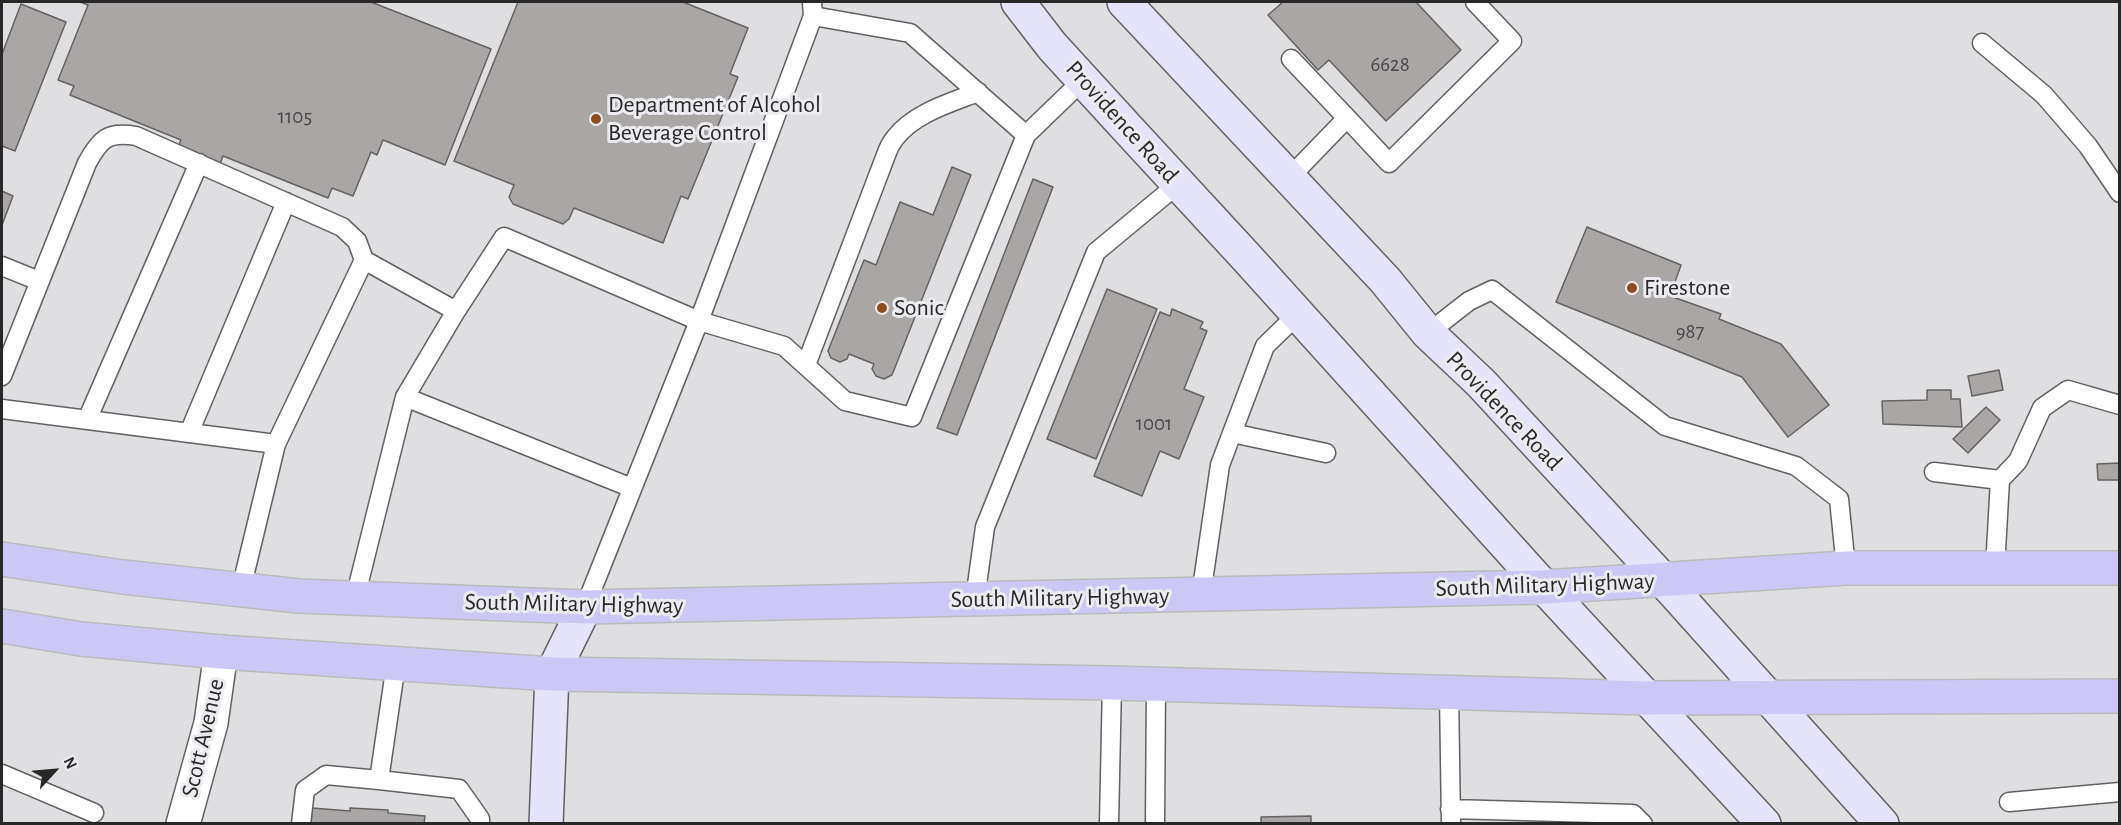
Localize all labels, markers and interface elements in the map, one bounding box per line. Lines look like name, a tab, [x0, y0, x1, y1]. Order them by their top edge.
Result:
house number: 6628	[1370, 52, 1410, 78]
street label: Providence Road	[1059, 55, 1185, 189]
place label: Department of Alcohol Beverage Control	[608, 91, 821, 147]
house number: 1105	[278, 104, 312, 130]
marker: Department of Alcohol Beverage Control	[589, 112, 603, 126]
place label: Firestone	[1644, 274, 1730, 302]
marker: Firestone	[1625, 281, 1639, 295]
place label: Sonic	[894, 294, 944, 322]
marker: Sonic	[875, 301, 889, 315]
house number: 987	[1676, 319, 1704, 345]
street label: Providence Road	[1440, 345, 1568, 477]
house number: 1001	[1136, 411, 1172, 437]
street label: South Military Highway	[1435, 567, 1655, 603]
street label: South Military Highway	[950, 582, 1170, 614]
street label: South Military Highway	[464, 588, 684, 620]
street label: Scott Avenue	[175, 676, 231, 800]
north arrow	[24, 741, 84, 801]
text: N	[61, 755, 80, 772]

